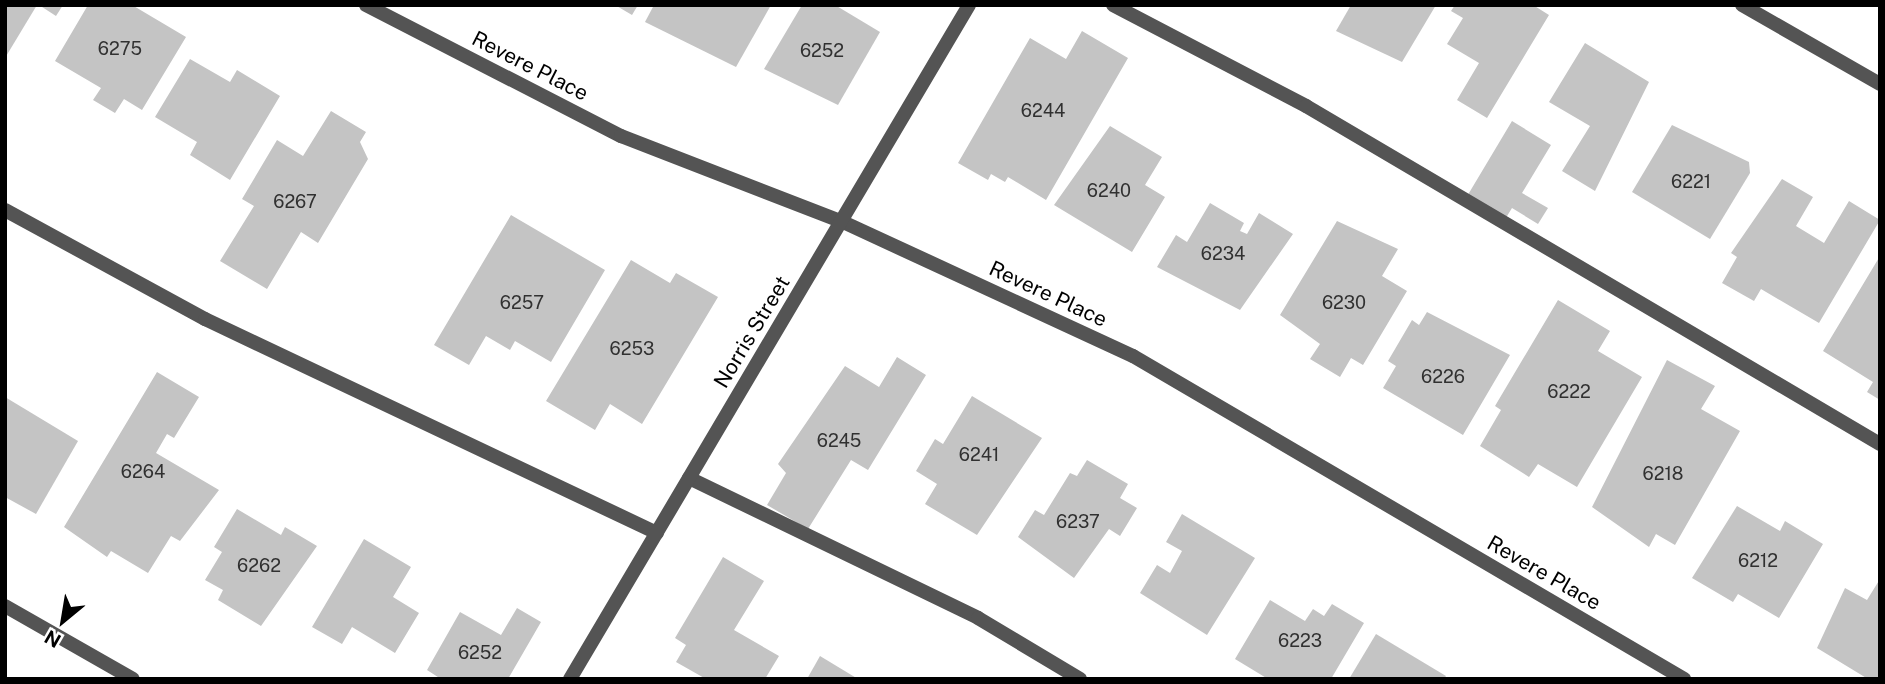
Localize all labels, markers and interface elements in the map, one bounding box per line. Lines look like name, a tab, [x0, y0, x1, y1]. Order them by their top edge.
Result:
street label: Revere Place	[468, 26, 592, 106]
house number: 6275	[98, 38, 142, 60]
house number: 6252	[800, 40, 844, 62]
house number: 6244	[1021, 100, 1065, 122]
house number: 6221	[1671, 171, 1711, 193]
house number: 6240	[1087, 180, 1131, 202]
house number: 6267	[273, 191, 317, 213]
house number: 6234	[1201, 243, 1245, 265]
street label: Revere Place	[985, 256, 1111, 332]
street label: Norris Street	[709, 271, 795, 393]
house number: 6257	[500, 292, 544, 314]
house number: 6230	[1322, 292, 1366, 314]
house number: 6253	[610, 338, 654, 360]
house number: 6226	[1421, 366, 1465, 388]
house number: 6222	[1547, 381, 1591, 403]
house number: 6245	[817, 430, 861, 452]
house number: 6241	[959, 444, 999, 466]
house number: 6264	[121, 461, 165, 483]
house number: 6218	[1643, 463, 1683, 485]
house number: 6237	[1056, 511, 1100, 533]
street label: Revere Place	[1483, 530, 1605, 616]
house number: 6212	[1738, 550, 1778, 572]
house number: 6262	[237, 555, 281, 577]
north arrow	[28, 586, 98, 656]
text: N	[41, 626, 64, 652]
house number: 6223	[1278, 630, 1322, 652]
house number: 6252	[458, 642, 502, 664]

